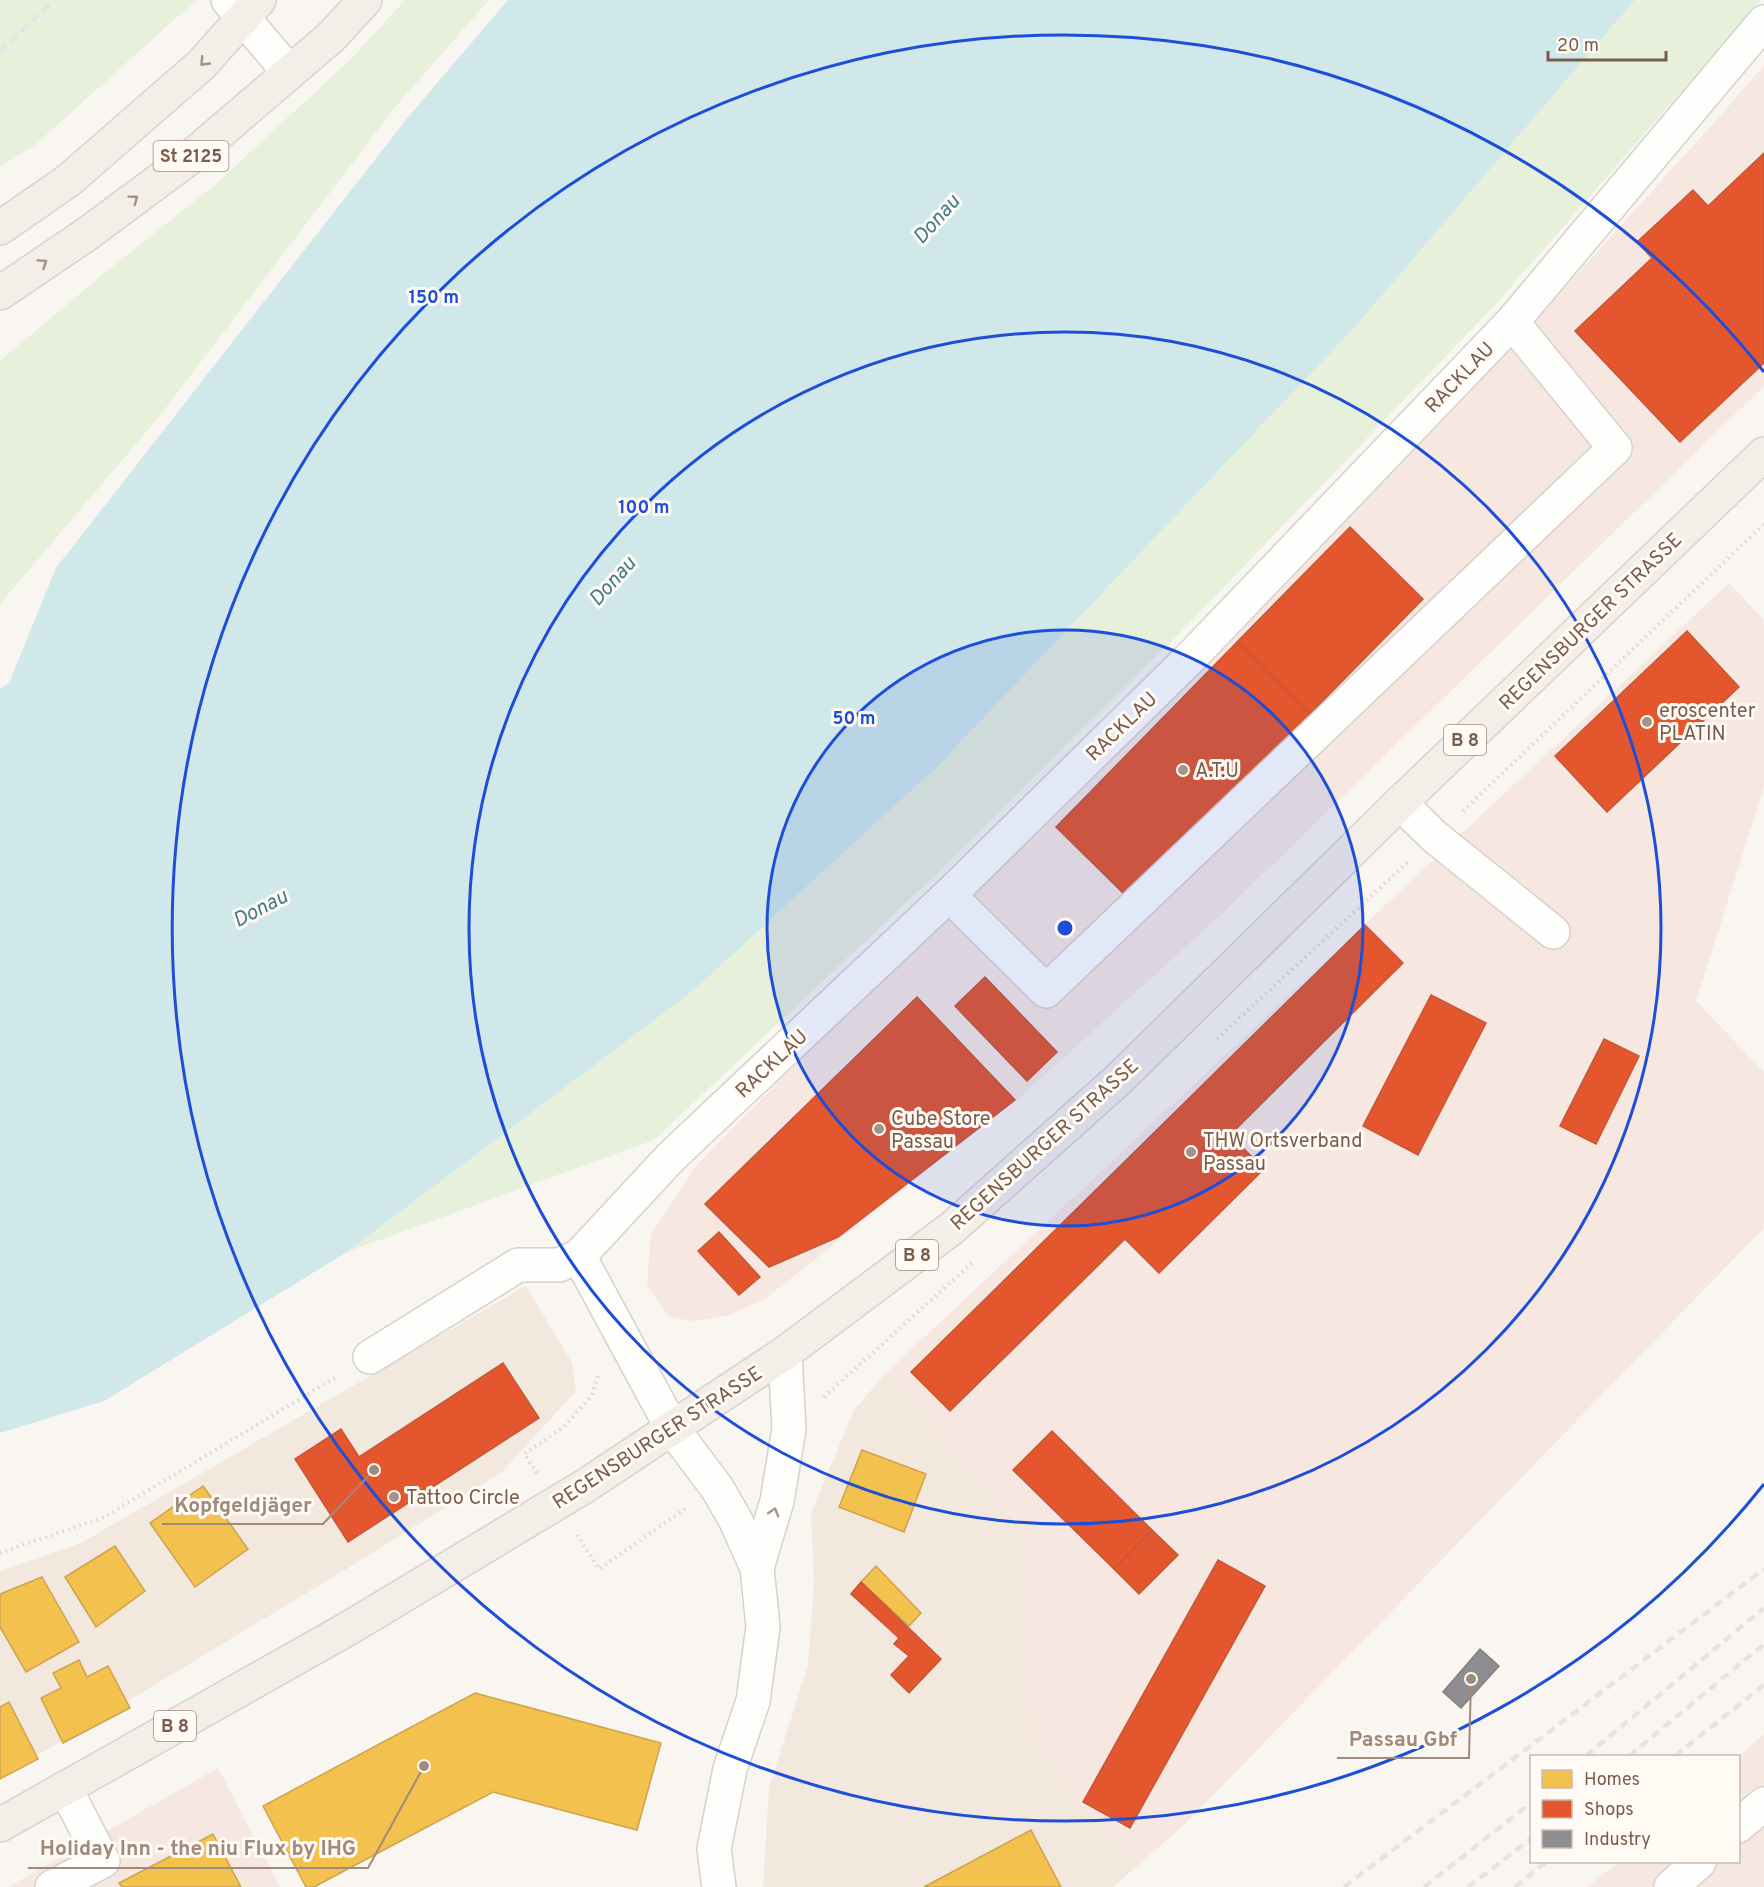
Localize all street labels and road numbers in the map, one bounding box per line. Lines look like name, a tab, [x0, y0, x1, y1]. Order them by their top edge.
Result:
road number: St 2125	[154, 141, 228, 171]
street label: RACKLAU	[1420, 337, 1501, 420]
street label: REGENSBURGER STRASSE	[1494, 528, 1689, 717]
street label: RACKLAU	[1081, 687, 1164, 768]
road number: B 8	[1444, 725, 1486, 755]
street label: RACKLAU	[731, 1024, 814, 1104]
street label: REGENSBURGER STRASSE	[946, 1054, 1145, 1237]
road number: B 8	[896, 1240, 938, 1270]
street label: REGENSBURGER STRASSE	[548, 1361, 768, 1516]
road number: B 8	[154, 1711, 196, 1741]

